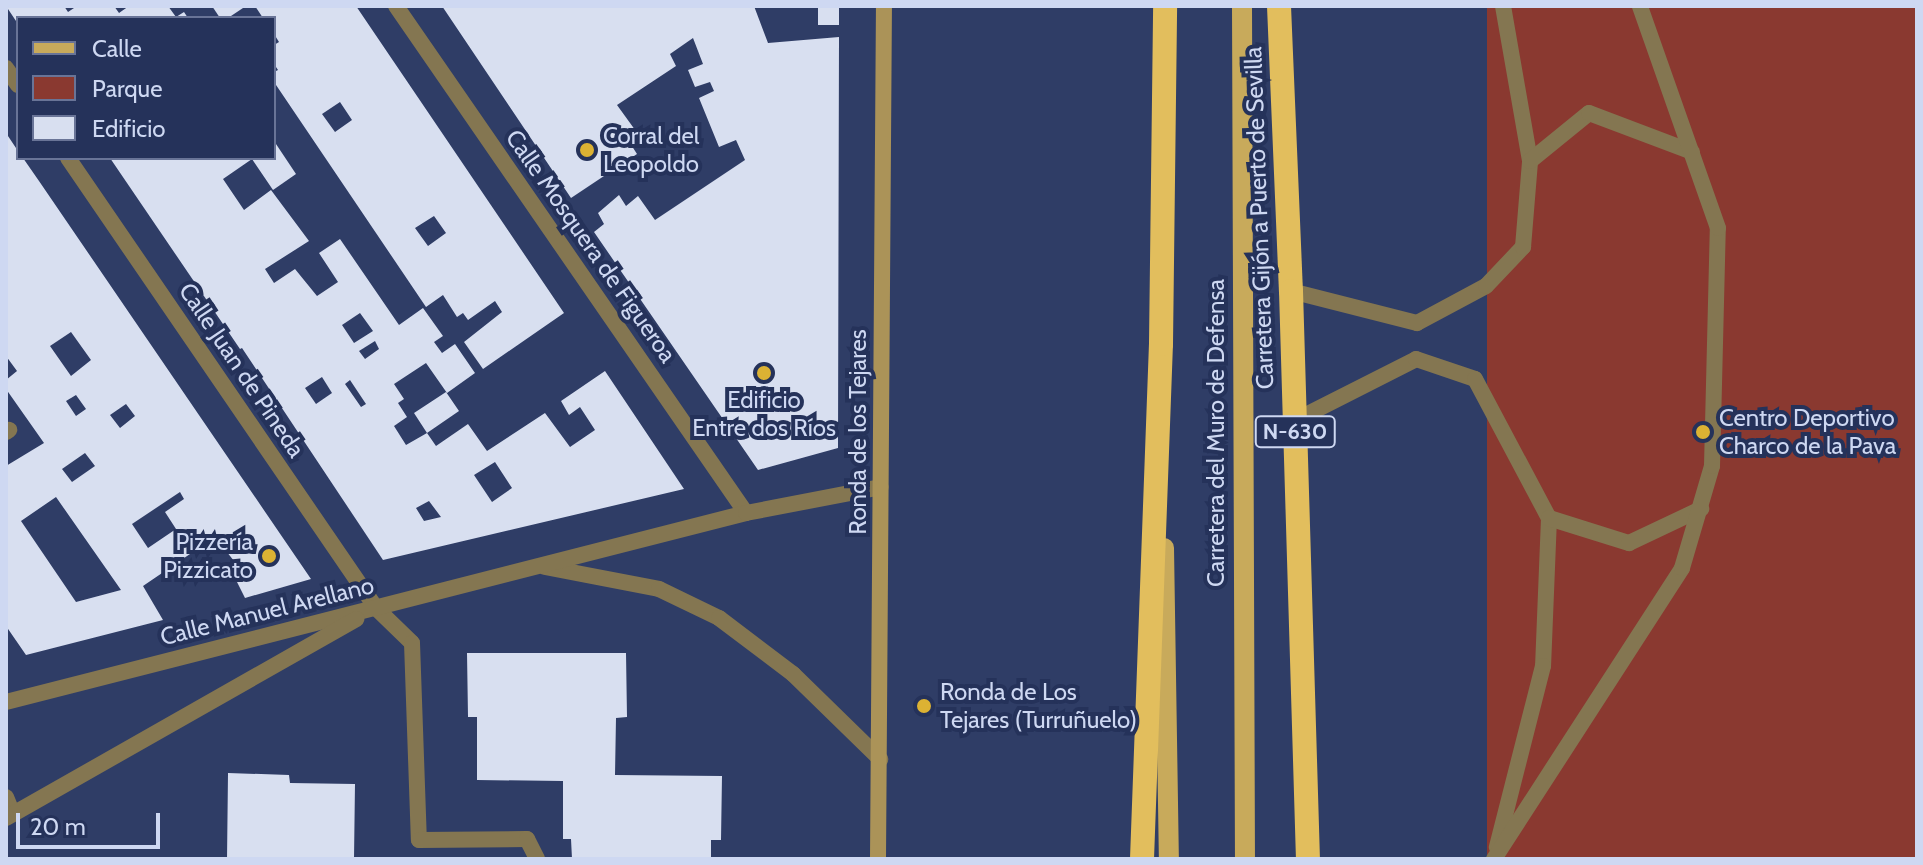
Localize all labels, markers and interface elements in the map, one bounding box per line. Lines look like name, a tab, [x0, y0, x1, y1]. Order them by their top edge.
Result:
legend	[16, 16, 276, 160]
text: Calle	[92, 34, 142, 63]
street label: Carretera Gijón a Puerto de Sevilla	[1239, 46, 1279, 390]
text: Parque	[92, 74, 162, 103]
text: Edificio	[92, 114, 166, 143]
place label: Corral del Leopoldo	[603, 122, 700, 178]
street label: Calle Mosquera de Figueroa	[500, 124, 682, 368]
marker: Corral del Leopoldo	[578, 141, 596, 159]
street label: Calle Juan de Pineda	[173, 277, 311, 463]
street label: Carretera del Muro de Defensa	[1202, 279, 1230, 587]
street label: Ronda de los Tejares	[844, 329, 872, 535]
marker: Edificio Entre dos Ríos	[755, 364, 773, 382]
place label: Edificio Entre dos Ríos	[692, 386, 836, 442]
place label: Centro Deportivo Charco de la Pava	[1719, 404, 1896, 460]
road number: N-630	[1253, 414, 1337, 450]
marker: Centro Deportivo Charco de la Pava	[1694, 423, 1712, 441]
place label: Pizzería Pizzicato	[163, 528, 253, 584]
marker: Pizzería Pizzicato	[260, 547, 278, 565]
street label: Calle Manuel Arellano	[157, 571, 377, 651]
place label: Ronda de Los Tejares (Turruñuelo)	[940, 678, 1137, 734]
marker: Ronda de Los Tejares (Turruñuelo)	[915, 697, 933, 715]
scale bar	[20, 797, 164, 847]
text: 20 m	[30, 812, 86, 841]

